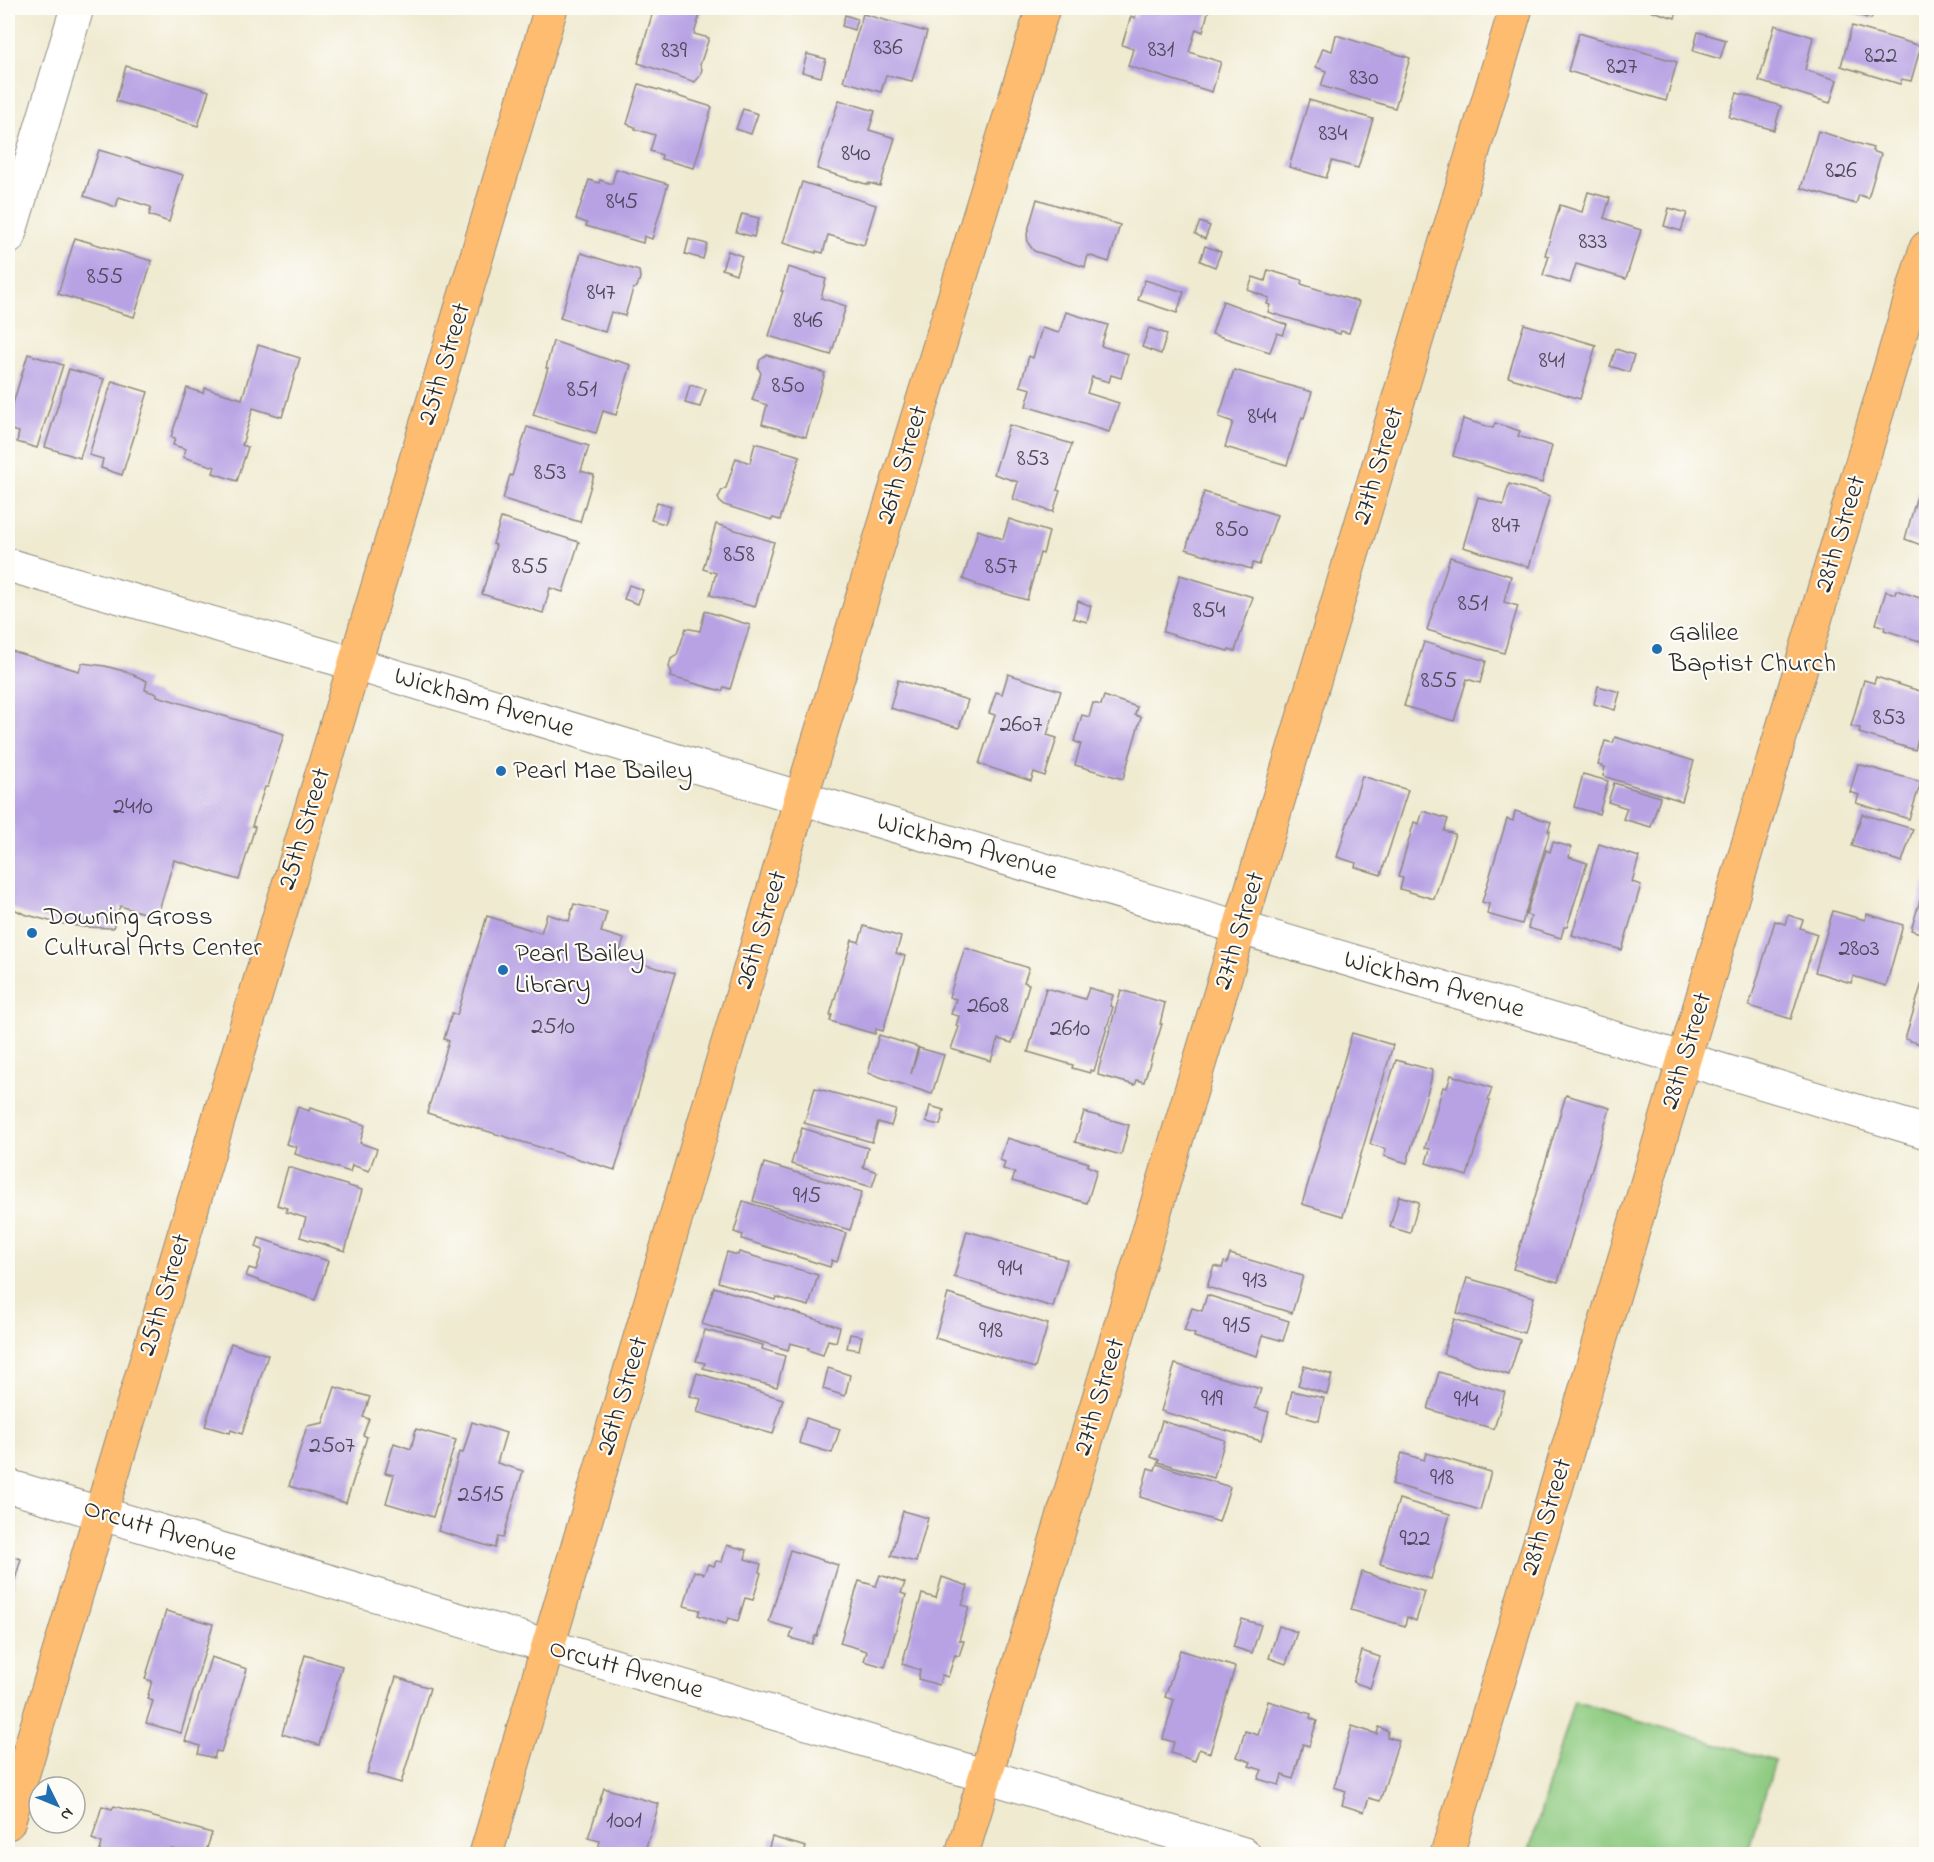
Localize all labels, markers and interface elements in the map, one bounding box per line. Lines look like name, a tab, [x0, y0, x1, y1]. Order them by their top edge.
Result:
house number: 836	[873, 31, 903, 66]
house number: 831	[1148, 33, 1175, 68]
house number: 839	[661, 34, 688, 69]
house number: 822	[1865, 39, 1897, 74]
house number: 827	[1607, 50, 1638, 85]
house number: 830	[1349, 61, 1379, 96]
house number: 834	[1319, 117, 1348, 152]
house number: 840	[841, 137, 871, 172]
house number: 826	[1825, 154, 1857, 189]
house number: 845	[606, 185, 639, 220]
house number: 833	[1579, 225, 1607, 260]
house number: 855	[87, 260, 123, 295]
house number: 847	[587, 276, 615, 311]
street label: 25th Street	[408, 298, 482, 430]
house number: 846	[793, 304, 823, 339]
house number: 841	[1539, 344, 1566, 379]
house number: 850	[771, 369, 805, 404]
house number: 851	[567, 373, 598, 408]
house number: 844	[1248, 400, 1276, 435]
street label: 26th Street	[867, 401, 939, 529]
street label: 27th Street	[1343, 402, 1415, 530]
house number: 853	[1017, 442, 1049, 477]
house number: 853	[534, 456, 566, 491]
street label: 28th Street	[1805, 471, 1877, 597]
house number: 847	[1492, 509, 1520, 544]
house number: 850	[1215, 513, 1249, 548]
house number: 858	[723, 538, 755, 573]
house number: 855	[512, 550, 548, 585]
house number: 857	[985, 550, 1017, 585]
house number: 851	[1458, 587, 1489, 622]
house number: 854	[1193, 594, 1225, 629]
place label: Galilee Baptist Church	[1668, 614, 1836, 684]
marker: Galilee Baptist Church	[1650, 642, 1664, 656]
street label: Wickham Avenue	[389, 657, 580, 749]
house number: 855	[1421, 664, 1457, 699]
house number: 853	[1873, 701, 1905, 736]
house number: 2607	[1000, 708, 1042, 743]
place label: Pearl Mae Bailey	[513, 752, 692, 791]
street label: 25th Street	[268, 763, 342, 895]
marker: Pearl Mae Bailey	[494, 764, 508, 778]
house number: 2410	[113, 790, 153, 825]
street label: Wickham Avenue	[872, 803, 1063, 892]
street label: 26th Street	[726, 866, 798, 994]
street label: 27th Street	[1204, 867, 1276, 995]
place label: Downing Gross Cultural Arts Center	[43, 898, 262, 968]
marker: Downing Gross Cultural Arts Center	[25, 926, 39, 940]
house number: 2803	[1838, 932, 1880, 967]
place label: Pearl Bailey Library	[515, 935, 645, 1005]
street label: Wickham Avenue	[1339, 941, 1530, 1030]
marker: Pearl Bailey Library	[496, 963, 510, 977]
street label: 28th Street	[1651, 988, 1723, 1114]
house number: 2608	[967, 989, 1009, 1024]
house number: 2510	[531, 1010, 575, 1045]
house number: 2610	[1050, 1012, 1090, 1047]
house number: 915	[793, 1179, 822, 1214]
street label: 25th Street	[128, 1229, 202, 1361]
house number: 914	[998, 1252, 1022, 1287]
house number: 913	[1243, 1264, 1267, 1299]
house number: 915	[1223, 1309, 1252, 1344]
house number: 918	[979, 1314, 1003, 1349]
street label: 26th Street	[587, 1332, 659, 1460]
street label: 27th Street	[1064, 1333, 1136, 1461]
house number: 919	[1201, 1382, 1224, 1417]
house number: 914	[1454, 1383, 1478, 1418]
house number: 2507	[309, 1429, 355, 1464]
street label: 28th Street	[1511, 1454, 1583, 1580]
house number: 918	[1430, 1461, 1454, 1496]
house number: 2515	[457, 1478, 505, 1513]
street label: Orcutt Avenue	[78, 1489, 243, 1573]
house number: 922	[1399, 1522, 1431, 1557]
street label: Orcutt Avenue	[544, 1629, 709, 1711]
north arrow	[27, 1775, 87, 1835]
text: N	[54, 1802, 79, 1826]
house number: 1001	[606, 1804, 642, 1839]

